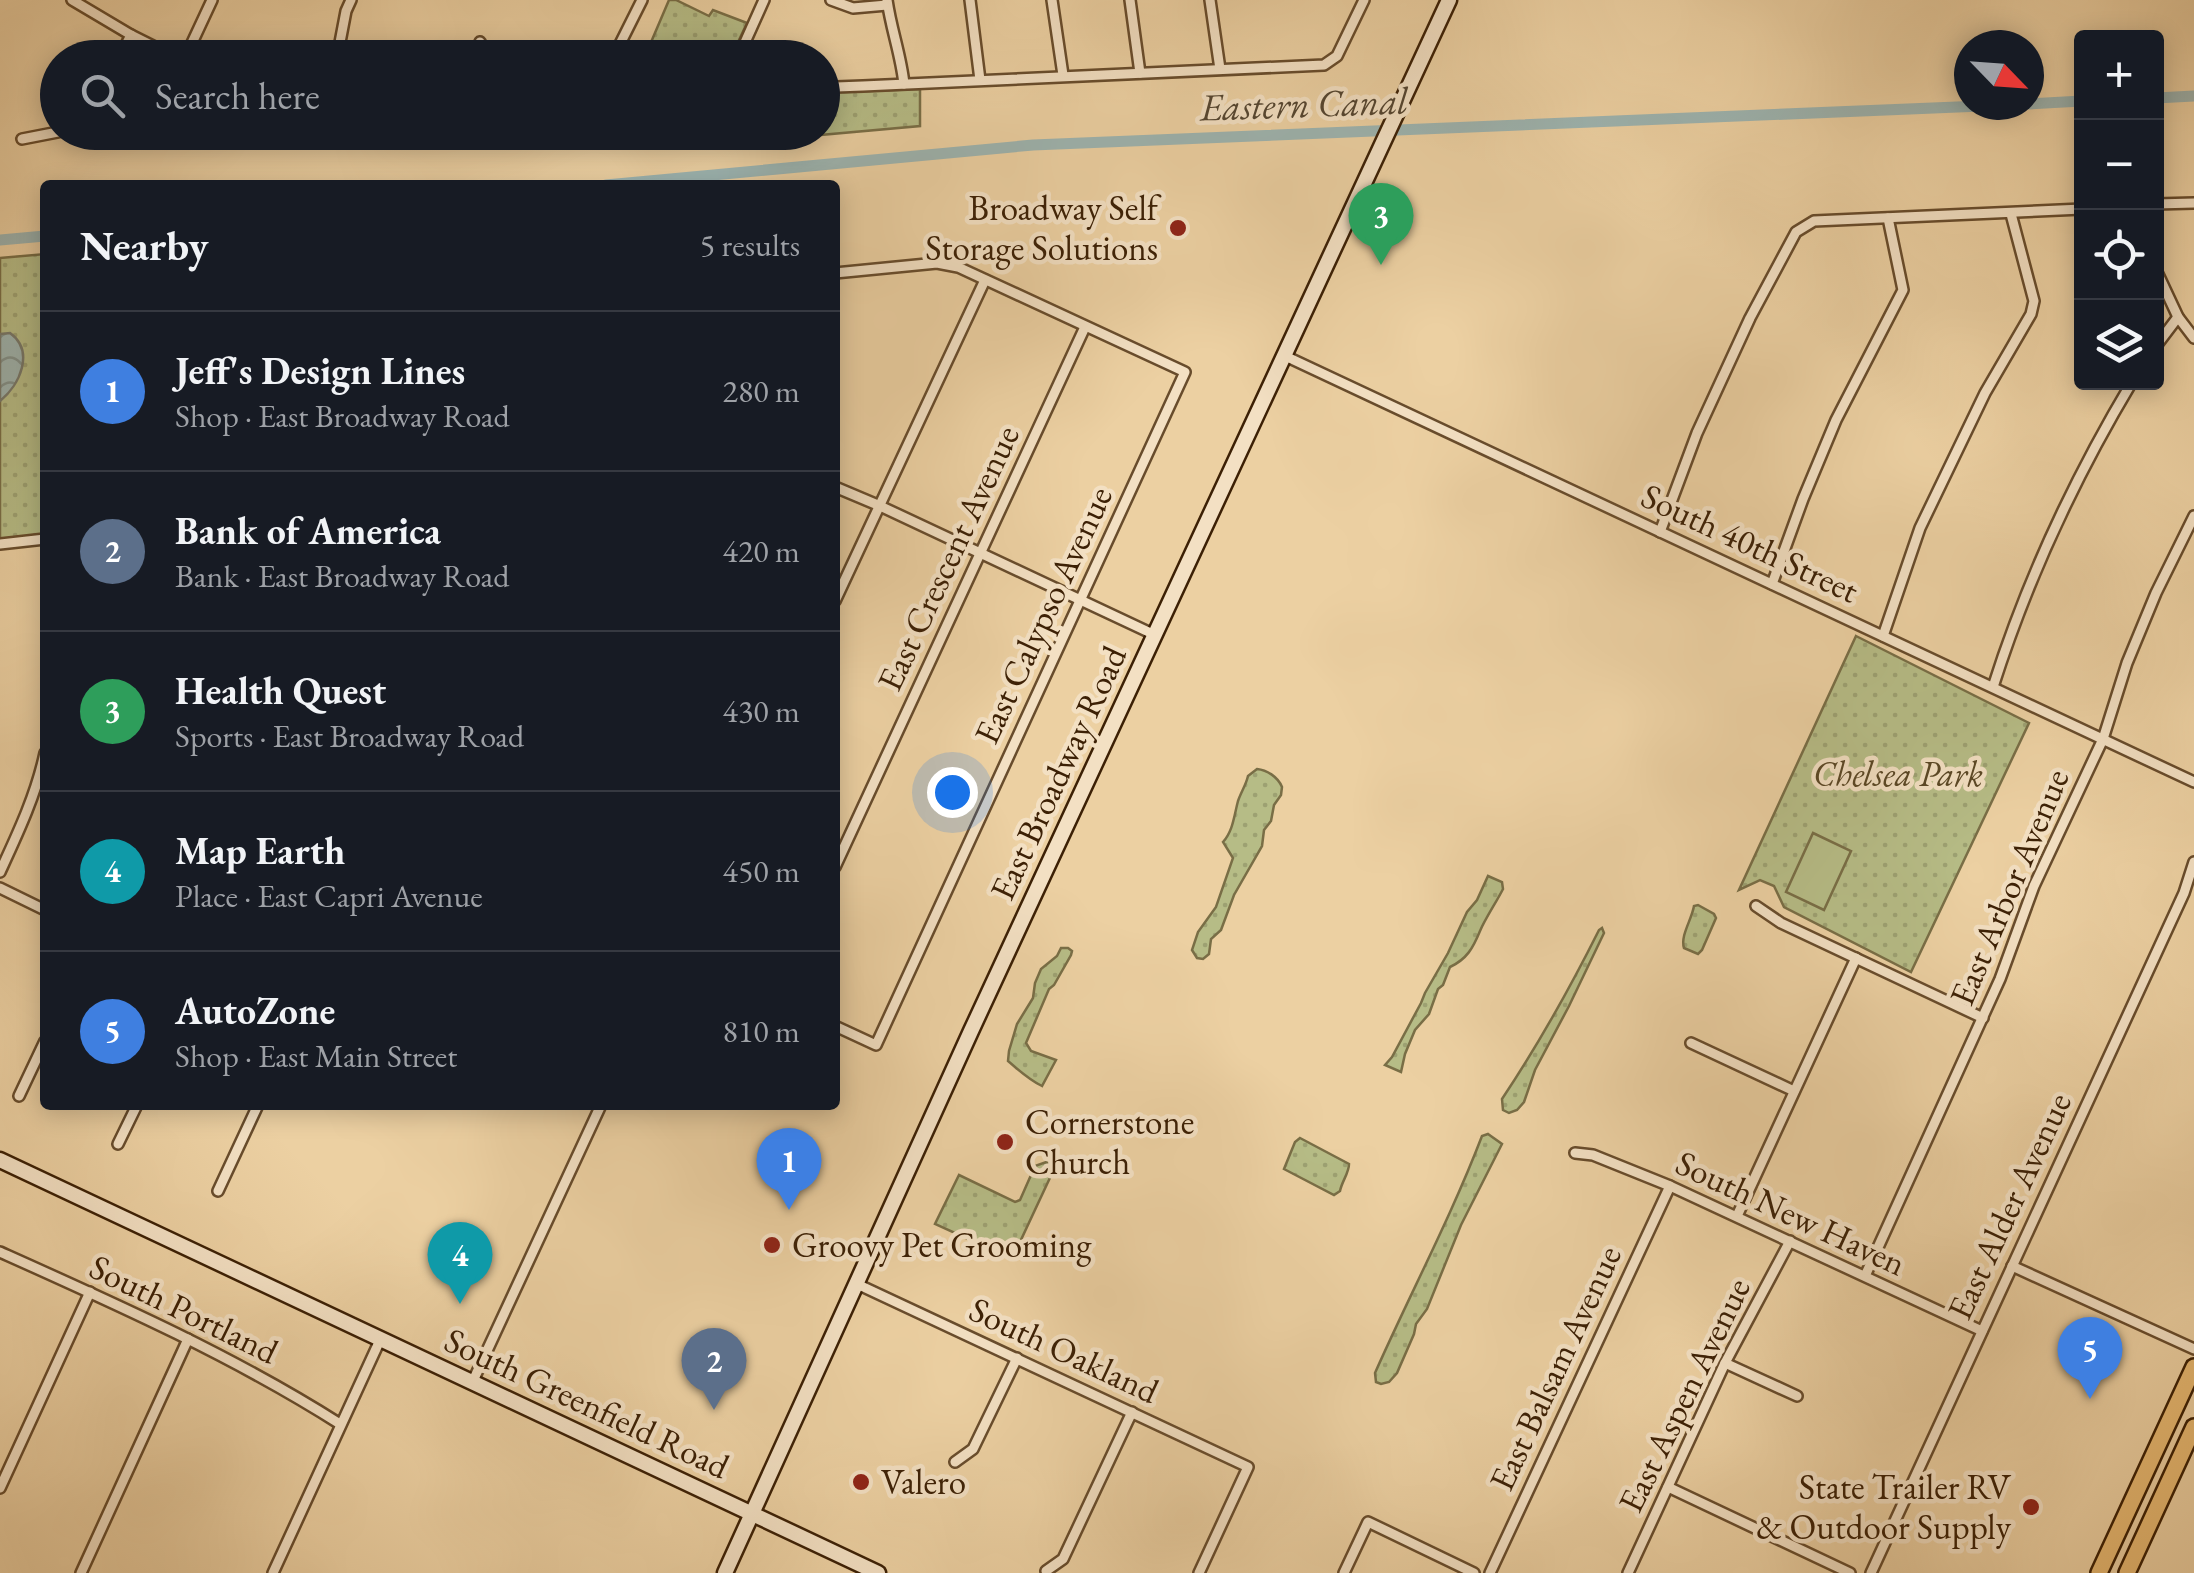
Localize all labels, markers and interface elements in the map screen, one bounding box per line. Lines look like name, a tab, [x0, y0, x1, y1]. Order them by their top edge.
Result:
north arrow	[1954, 30, 2044, 120]
map controls	[2074, 30, 2164, 390]
button: +	[2074, 30, 2164, 120]
search box	[40, 40, 840, 150]
icon: search	[75, 68, 130, 123]
text: Search here	[155, 71, 320, 120]
water label: Eastern Canal	[1197, 75, 1410, 132]
button: −	[2074, 120, 2164, 210]
pin: 3	[1348, 182, 1414, 265]
place label: Broadway Self Storage Solutions	[925, 185, 1162, 270]
button: locate	[2074, 210, 2164, 300]
marker: Broadway Self Storage Solutions	[1167, 217, 1189, 239]
text: Nearby	[80, 218, 209, 273]
text: 5 results	[700, 224, 800, 266]
button: layers	[2074, 300, 2164, 390]
text: Jeff's Design Lines	[175, 346, 465, 395]
text: 1	[104, 370, 121, 412]
text: 280 m	[723, 370, 800, 412]
text: Shop · East Broadway Road	[175, 395, 510, 437]
street label: East Crescent Avenue	[866, 418, 1029, 698]
street label: South 40th Street	[1634, 473, 1866, 613]
street label: East Calypso Avenue	[963, 479, 1122, 751]
text: Bank of America	[175, 506, 441, 555]
text: 2	[104, 530, 121, 572]
text: 420 m	[723, 530, 800, 572]
text: Bank · East Broadway Road	[175, 555, 509, 597]
street label: East Broadway Road	[979, 638, 1136, 907]
text: Health Quest	[175, 666, 386, 715]
text: 3	[104, 690, 121, 732]
text: 430 m	[723, 690, 800, 732]
text: Sports · East Broadway Road	[175, 715, 524, 757]
park label: Chelsea Park	[1813, 751, 1983, 796]
street label: East Arbor Avenue	[1938, 762, 2079, 1012]
your location	[927, 767, 978, 818]
text: Map Earth	[175, 826, 345, 875]
text: 4	[104, 850, 121, 892]
text: 450 m	[723, 850, 800, 892]
text: Place · East Capri Avenue	[175, 875, 483, 917]
text: AutoZone	[175, 986, 335, 1035]
text: 5	[104, 1010, 121, 1052]
text: 810 m	[723, 1010, 800, 1052]
text: Shop · East Main Street	[175, 1035, 457, 1077]
street label: East Alder Avenue	[1936, 1085, 2081, 1326]
place label: Cornerstone Church	[1025, 1099, 1194, 1184]
pin: 1	[756, 1128, 822, 1210]
marker: Cornerstone Church	[994, 1131, 1016, 1153]
street label: South New Haven	[1669, 1140, 1913, 1285]
pin: 4	[428, 1222, 492, 1304]
place label: Groovy Pet Grooming	[792, 1222, 1092, 1267]
marker: Groovy Pet Grooming	[761, 1234, 783, 1256]
street label: East Balsam Avenue	[1478, 1238, 1631, 1497]
street label: South Portland	[83, 1244, 286, 1374]
street label: East Aspen Avenue	[1607, 1270, 1760, 1519]
street label: South Oakland	[962, 1286, 1166, 1413]
pin: 5	[2058, 1316, 2122, 1399]
street label: South Greenfield Road	[438, 1317, 737, 1488]
pin: 2	[682, 1328, 746, 1410]
place label: Valero	[881, 1459, 966, 1504]
place label: State Trailer RV & Outdoor Supply	[1756, 1464, 2012, 1549]
marker: Valero	[850, 1471, 872, 1493]
marker: State Trailer RV & Outdoor Supply	[2020, 1496, 2042, 1518]

